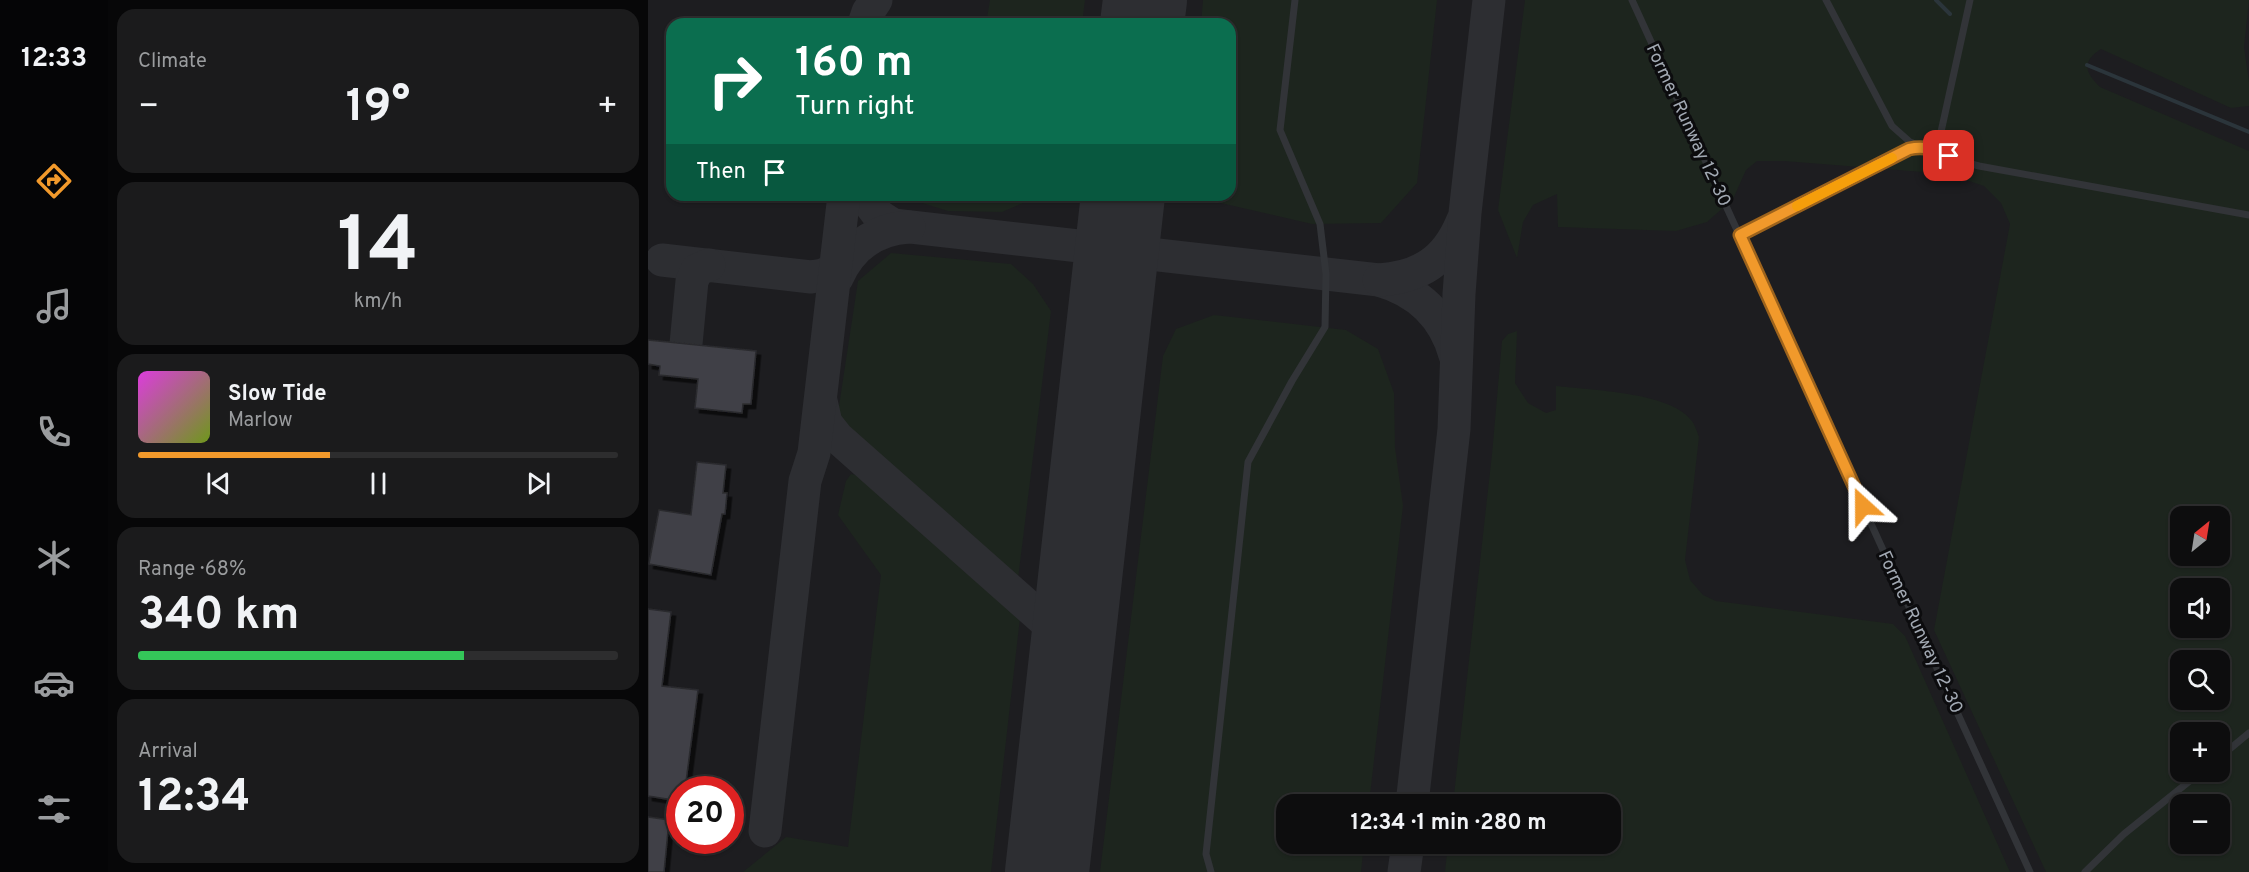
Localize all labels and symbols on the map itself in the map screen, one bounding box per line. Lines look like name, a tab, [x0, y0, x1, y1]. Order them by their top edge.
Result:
street label: Former Runway 12-30	[1640, 41, 1735, 211]
pin	[1923, 130, 1974, 181]
position arrow	[1831, 474, 1895, 538]
north arrow	[2170, 506, 2230, 566]
street label: Former Runway 12-30	[1872, 548, 1967, 718]
speed limit sign: 20	[666, 776, 744, 854]

